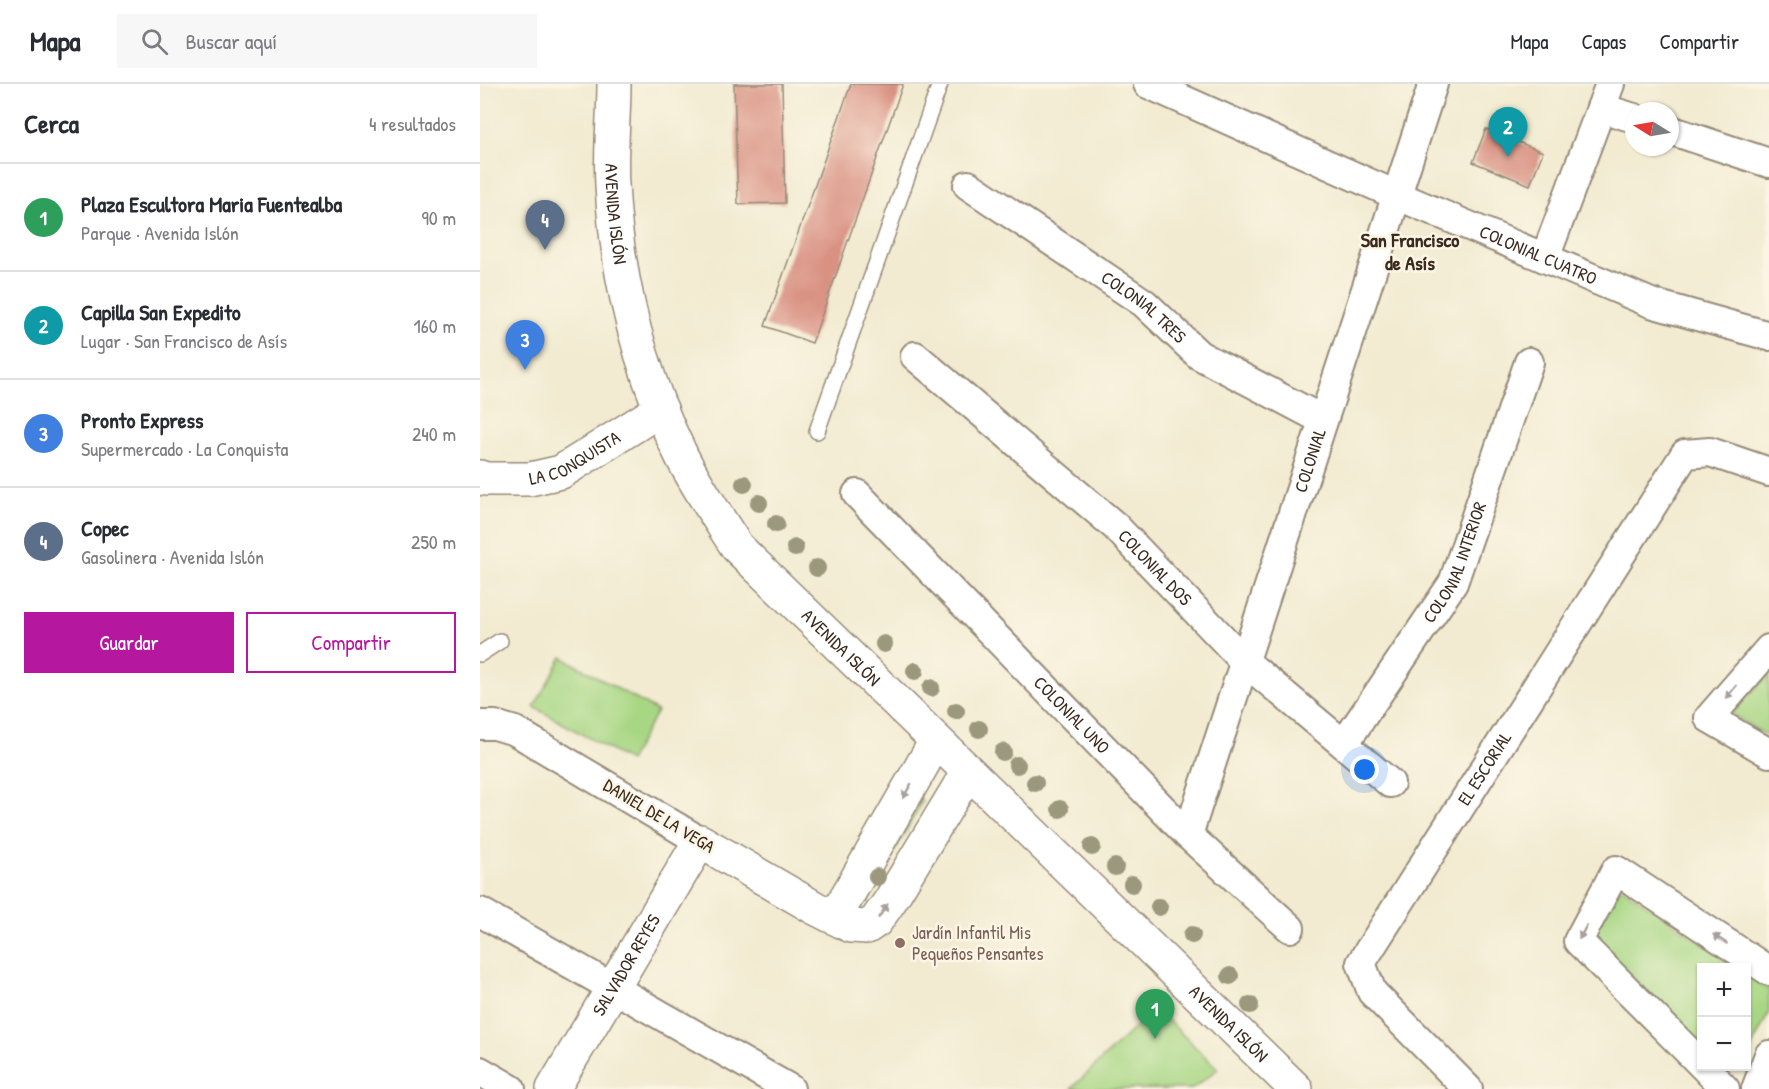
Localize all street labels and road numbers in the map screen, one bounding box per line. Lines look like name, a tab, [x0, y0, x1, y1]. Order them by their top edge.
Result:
street label: AVENIDA ISLÓN	[599, 163, 633, 266]
street label: COLONIAL CUATRO	[1476, 219, 1601, 291]
street label: COLONIAL TRES	[1096, 265, 1192, 349]
street label: LA CONQUISTA	[526, 425, 625, 491]
street label: COLONIAL	[1288, 425, 1332, 495]
street label: COLONIAL INTERIOR	[1417, 498, 1492, 628]
street label: COLONIAL DOS	[1113, 524, 1198, 611]
street label: AVENIDA ISLÓN	[796, 603, 886, 691]
street label: COLONIAL UNO	[1028, 670, 1116, 759]
street label: EL ESCORIAL	[1452, 726, 1517, 810]
street label: DANIEL DE LA VEGA	[599, 772, 720, 859]
street label: SALVADOR REYES	[586, 909, 666, 1020]
street label: AVENIDA ISLÓN	[1184, 979, 1274, 1067]

